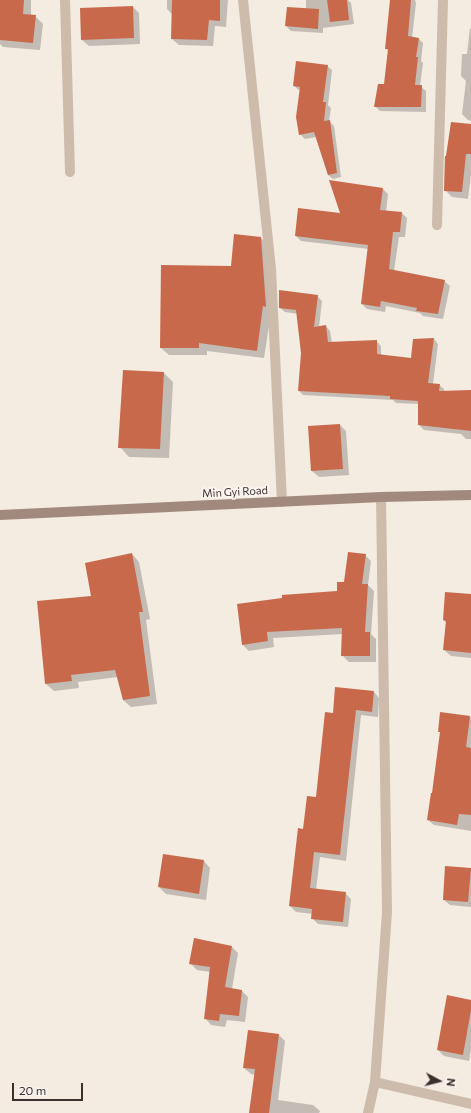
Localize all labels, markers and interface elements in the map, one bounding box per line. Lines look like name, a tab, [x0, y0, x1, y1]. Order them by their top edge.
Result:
street label: Min Gyi Road	[202, 484, 268, 500]
north arrow	[419, 1061, 459, 1101]
scale bar	[14, 1075, 85, 1101]
text: N	[444, 1078, 458, 1087]
text: 20 m	[19, 1083, 46, 1097]

